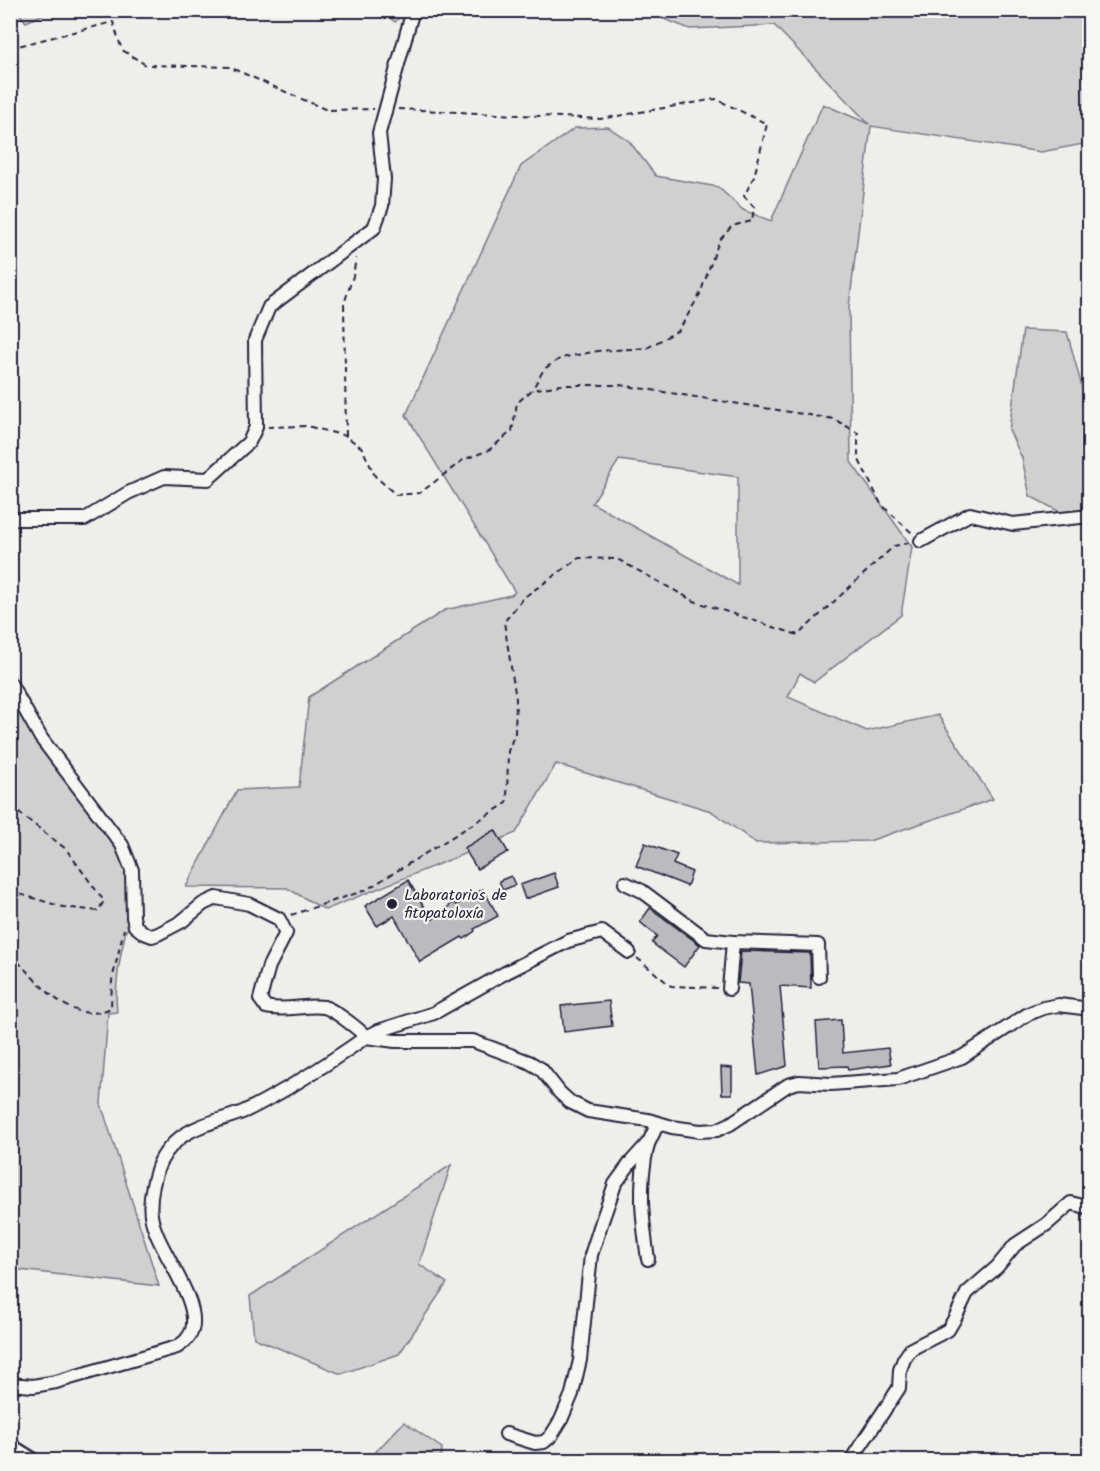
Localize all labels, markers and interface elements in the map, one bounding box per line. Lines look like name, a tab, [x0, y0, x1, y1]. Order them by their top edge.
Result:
place label: Laboratorios de fitopatoloxía	[404, 883, 507, 926]
marker: Laboratorios de fitopatoloxía	[385, 897, 399, 911]

